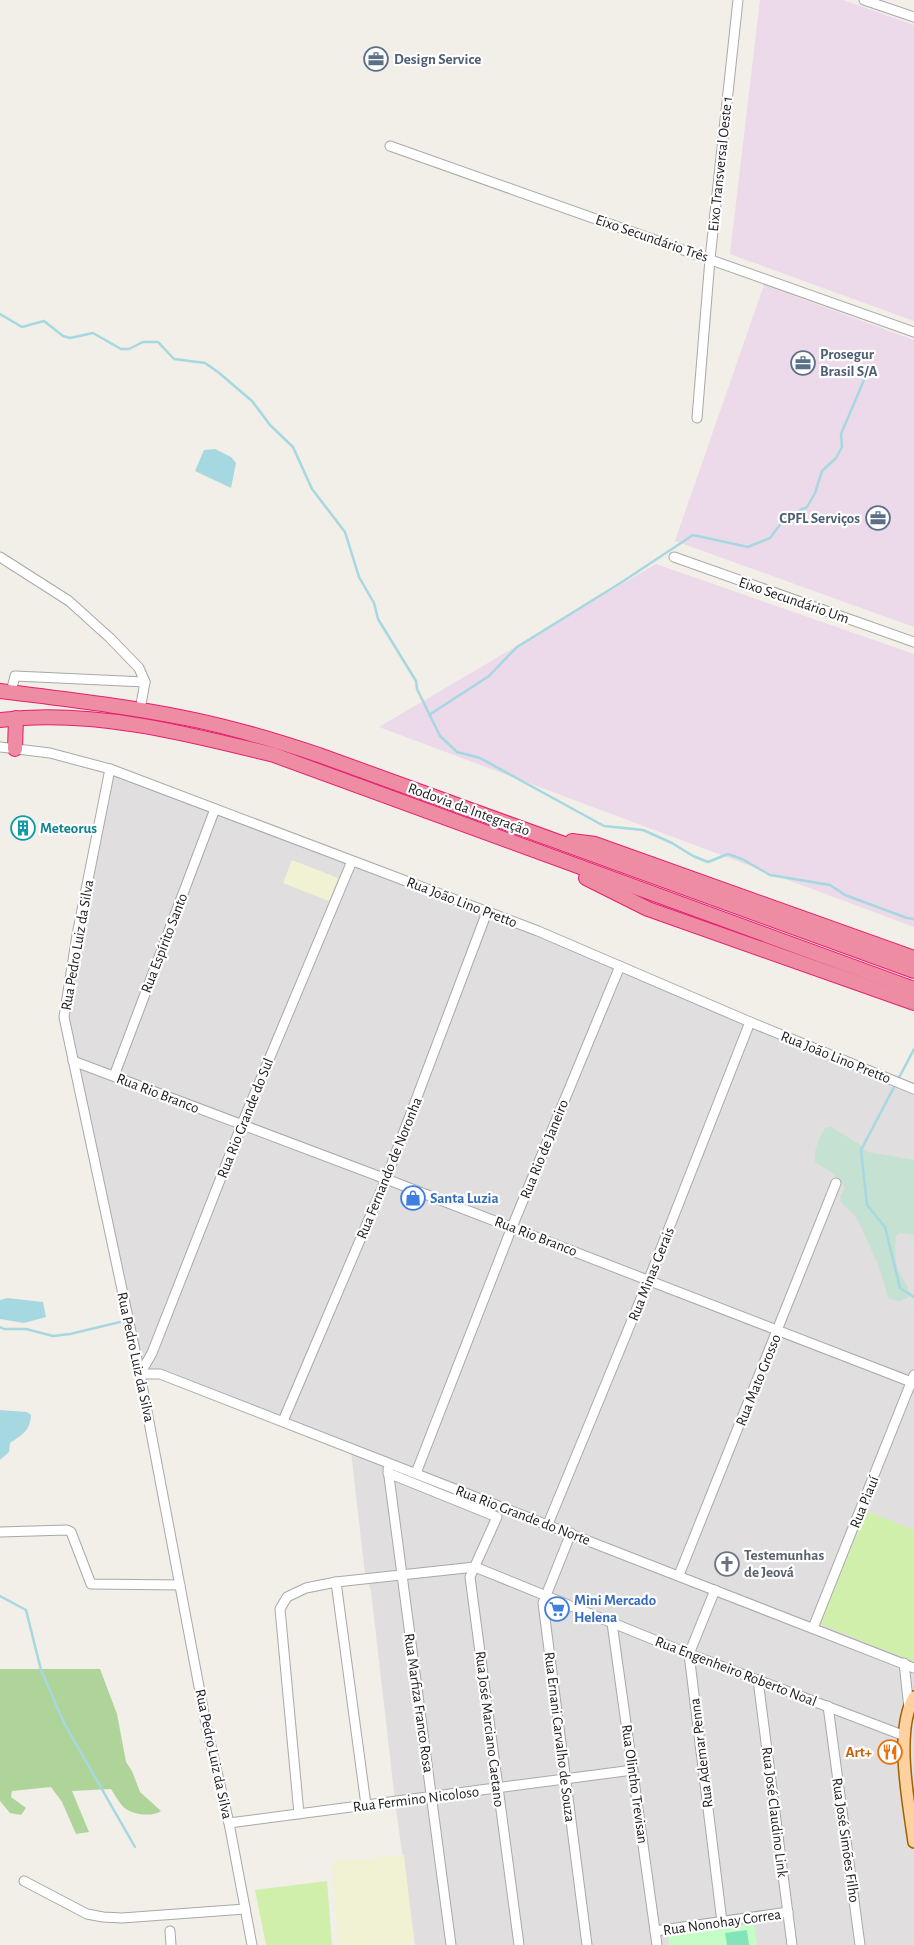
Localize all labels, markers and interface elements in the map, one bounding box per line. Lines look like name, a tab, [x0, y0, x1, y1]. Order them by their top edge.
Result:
office icon: Design Service	[363, 46, 389, 72]
place label: Design Service	[394, 52, 481, 67]
street label: Eixo Transversal Oeste 1	[706, 96, 735, 232]
street label: Eixo Secundário Três	[593, 212, 710, 265]
place label: Prosegur Brasil S/A	[820, 347, 878, 379]
office icon: Prosegur Brasil S/A	[790, 350, 816, 376]
office icon: CPFL Serviços	[865, 505, 891, 531]
place label: CPFL Serviços	[779, 511, 860, 526]
street label: Eixo Secundário Um	[737, 575, 851, 626]
street label: Rodovia da Integração	[406, 780, 532, 838]
building icon: Meteorus	[10, 815, 36, 841]
place label: Meteorus	[40, 821, 97, 836]
street label: Rua João Lino Pretto	[404, 874, 519, 930]
street label: Rua Pedro Luiz da Silva	[59, 879, 96, 1012]
street label: Rua Espírito Santo	[139, 891, 190, 995]
street label: Rua João Lino Pretto	[779, 1029, 893, 1086]
street label: Rua Rio Grande do Sul	[215, 1056, 276, 1180]
street label: Rua Rio Branco	[114, 1071, 201, 1116]
street label: Rua Fernando de Noronha	[354, 1095, 425, 1241]
street label: Rua Rio de Janeiro	[518, 1097, 571, 1201]
shop icon: Santa Luzia	[400, 1185, 426, 1211]
place label: Santa Luzia	[430, 1191, 499, 1206]
street label: Rua Rio Branco	[492, 1214, 579, 1259]
street label: Rua Minas Gerais	[626, 1225, 677, 1323]
street label: Rua Pedro Luiz da Silva	[114, 1291, 157, 1423]
street label: Rua Mato Grosso	[733, 1332, 784, 1428]
street label: Rua Piauí	[847, 1474, 882, 1530]
street label: Rua Rio Grande do Norte	[453, 1483, 592, 1548]
place label: Testemunhas de Jeová	[744, 1548, 824, 1580]
church icon: Testemunhas de Jeová	[714, 1551, 740, 1577]
place label: Mini Mercado Helena	[574, 1593, 656, 1625]
supermarket icon: Mini Mercado Helena	[544, 1596, 570, 1622]
street label: Rua Marfiza Franco Rosa	[401, 1632, 436, 1774]
street label: Rua Engenheiro Roberto Noal	[653, 1634, 819, 1709]
street label: Rua José Marciano Caetano	[472, 1650, 507, 1808]
street label: Rua Ernani Carvalho de Souza	[542, 1651, 577, 1823]
street label: Rua Pedro Luiz da Silva	[192, 1688, 235, 1820]
street label: Rua Ademar Penna	[687, 1697, 716, 1809]
street label: Rua Olintho Trevisan	[619, 1723, 650, 1845]
restaurant icon: Art+	[877, 1739, 903, 1765]
place label: Art+	[846, 1745, 872, 1760]
street label: Rua José Claudino Link	[759, 1746, 790, 1878]
street label: Rua José Simões Filho	[829, 1777, 862, 1903]
street label: Rua Fermino Nicoloso	[352, 1784, 480, 1815]
street label: Rua Nonohay Correa	[662, 1907, 782, 1938]

